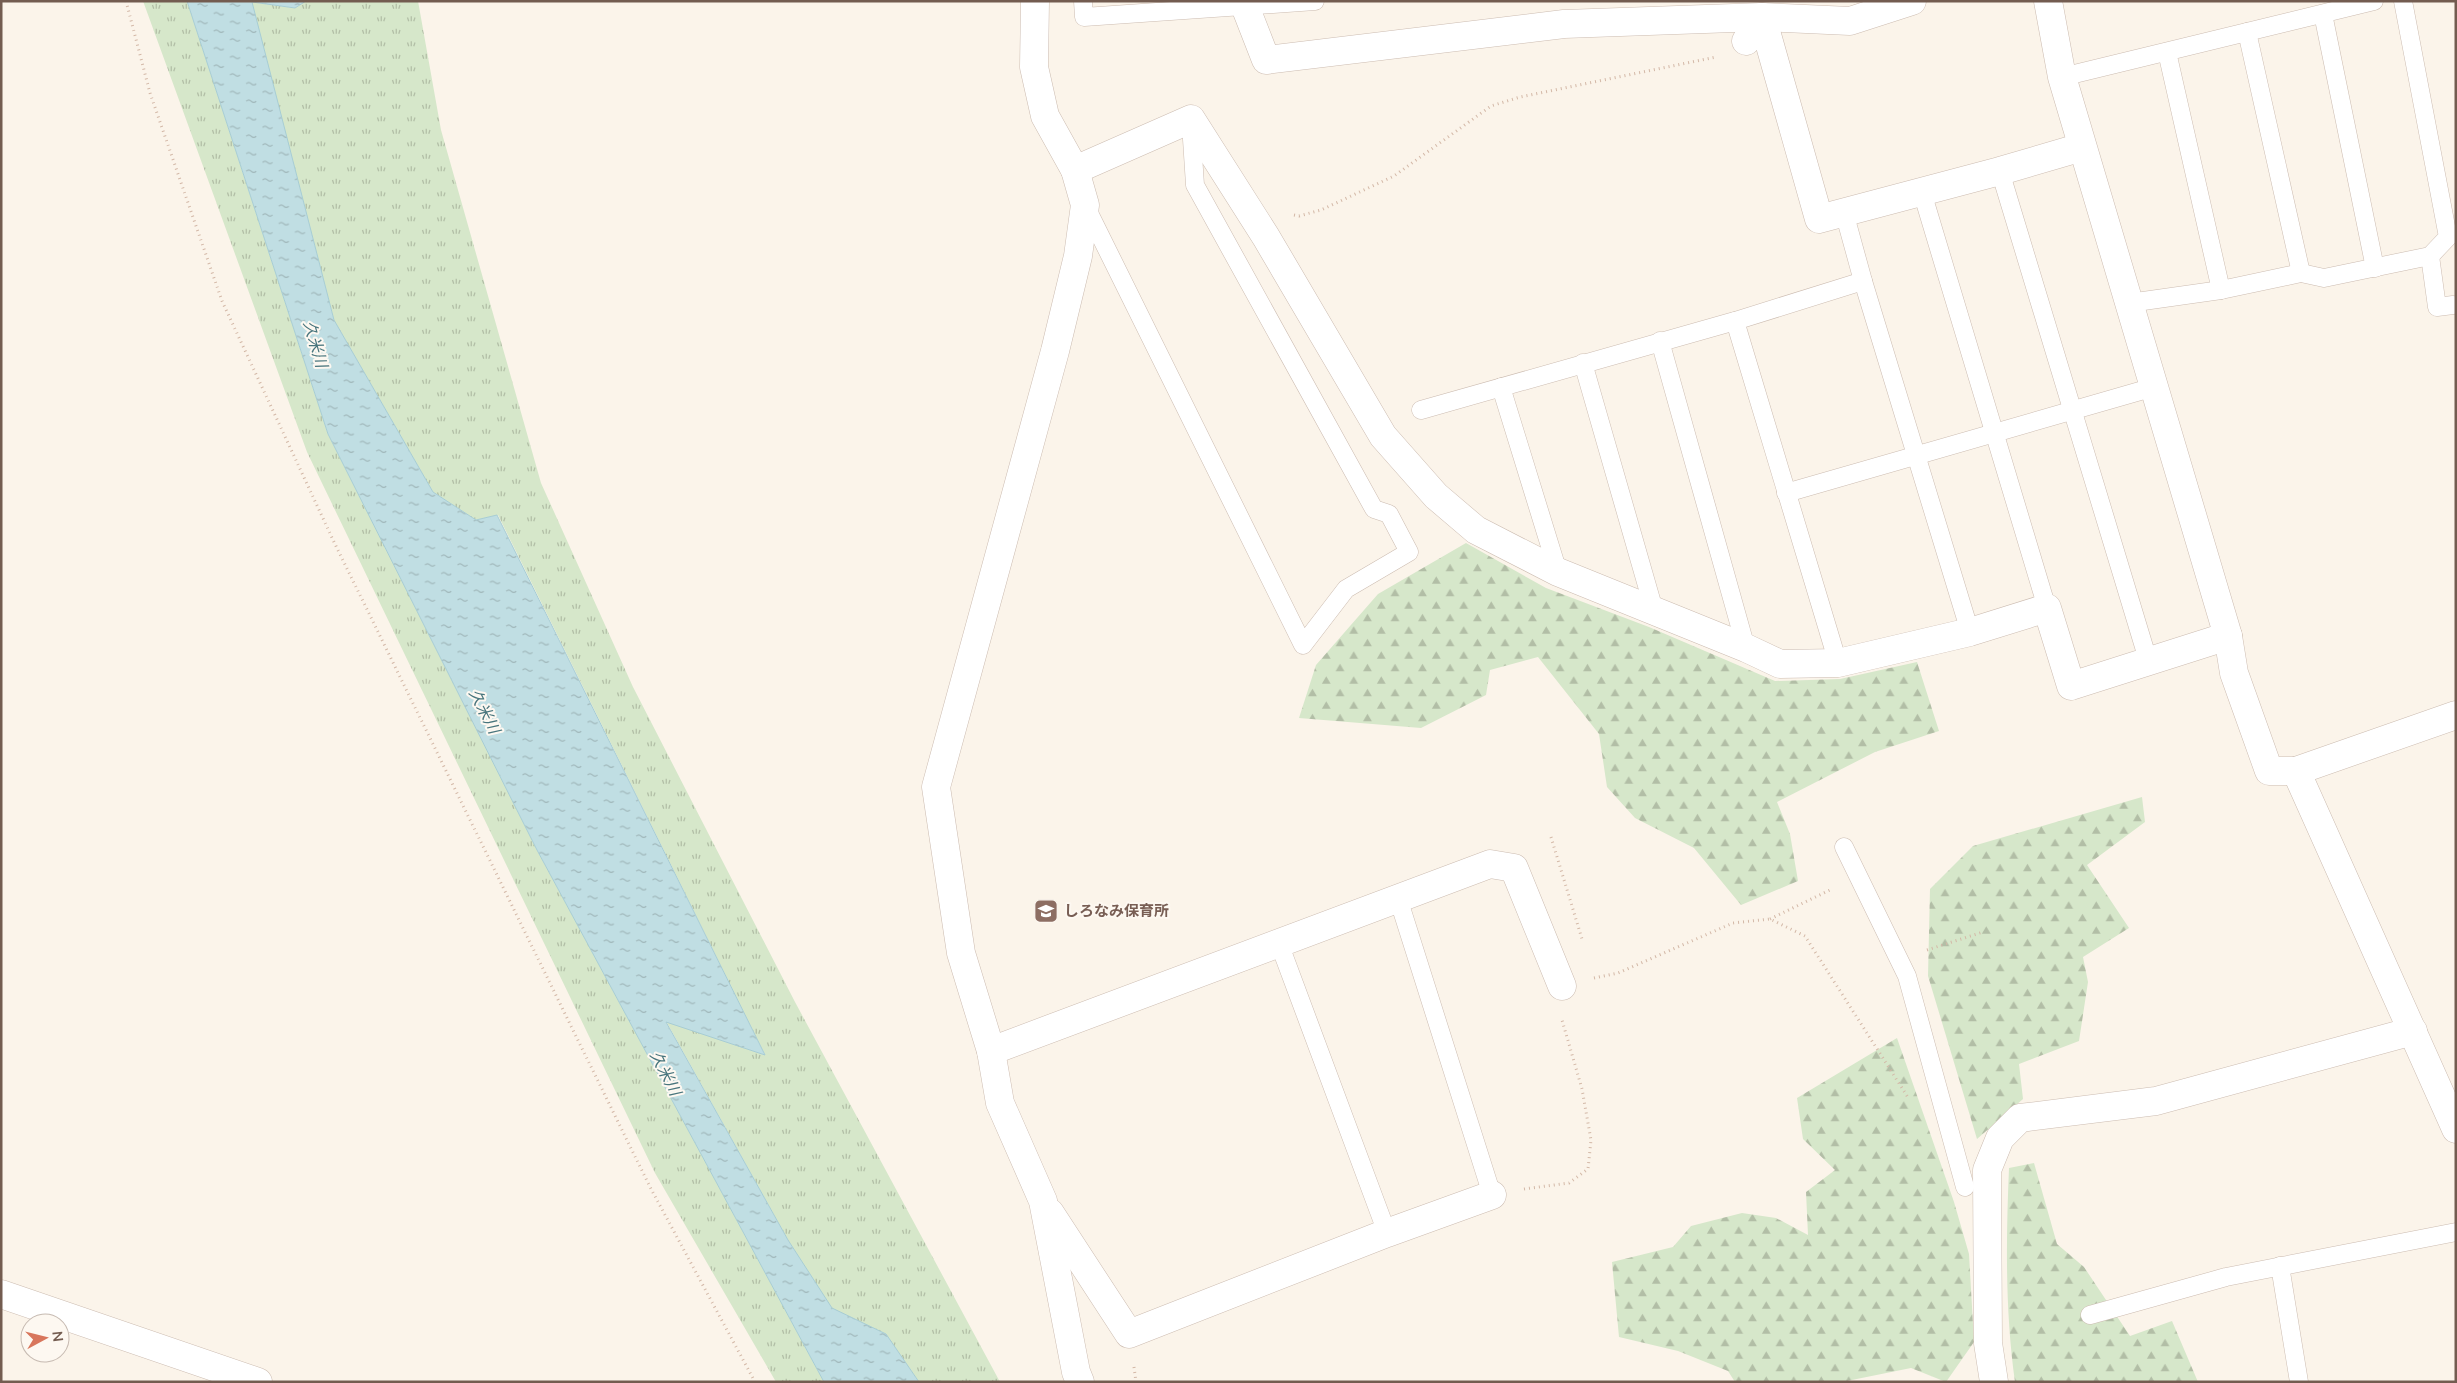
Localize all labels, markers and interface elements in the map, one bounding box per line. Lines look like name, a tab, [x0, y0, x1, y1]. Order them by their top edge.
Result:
water label: 久米川	[300, 318, 333, 372]
water label: 久米川	[465, 685, 506, 739]
school or university icon: しろなみ保育所	[1033, 898, 1059, 924]
place label: しろなみ保育所	[1064, 901, 1169, 920]
water label: 久米川	[646, 1047, 687, 1101]
north arrow	[20, 1313, 70, 1363]
text: N	[48, 1330, 67, 1343]

